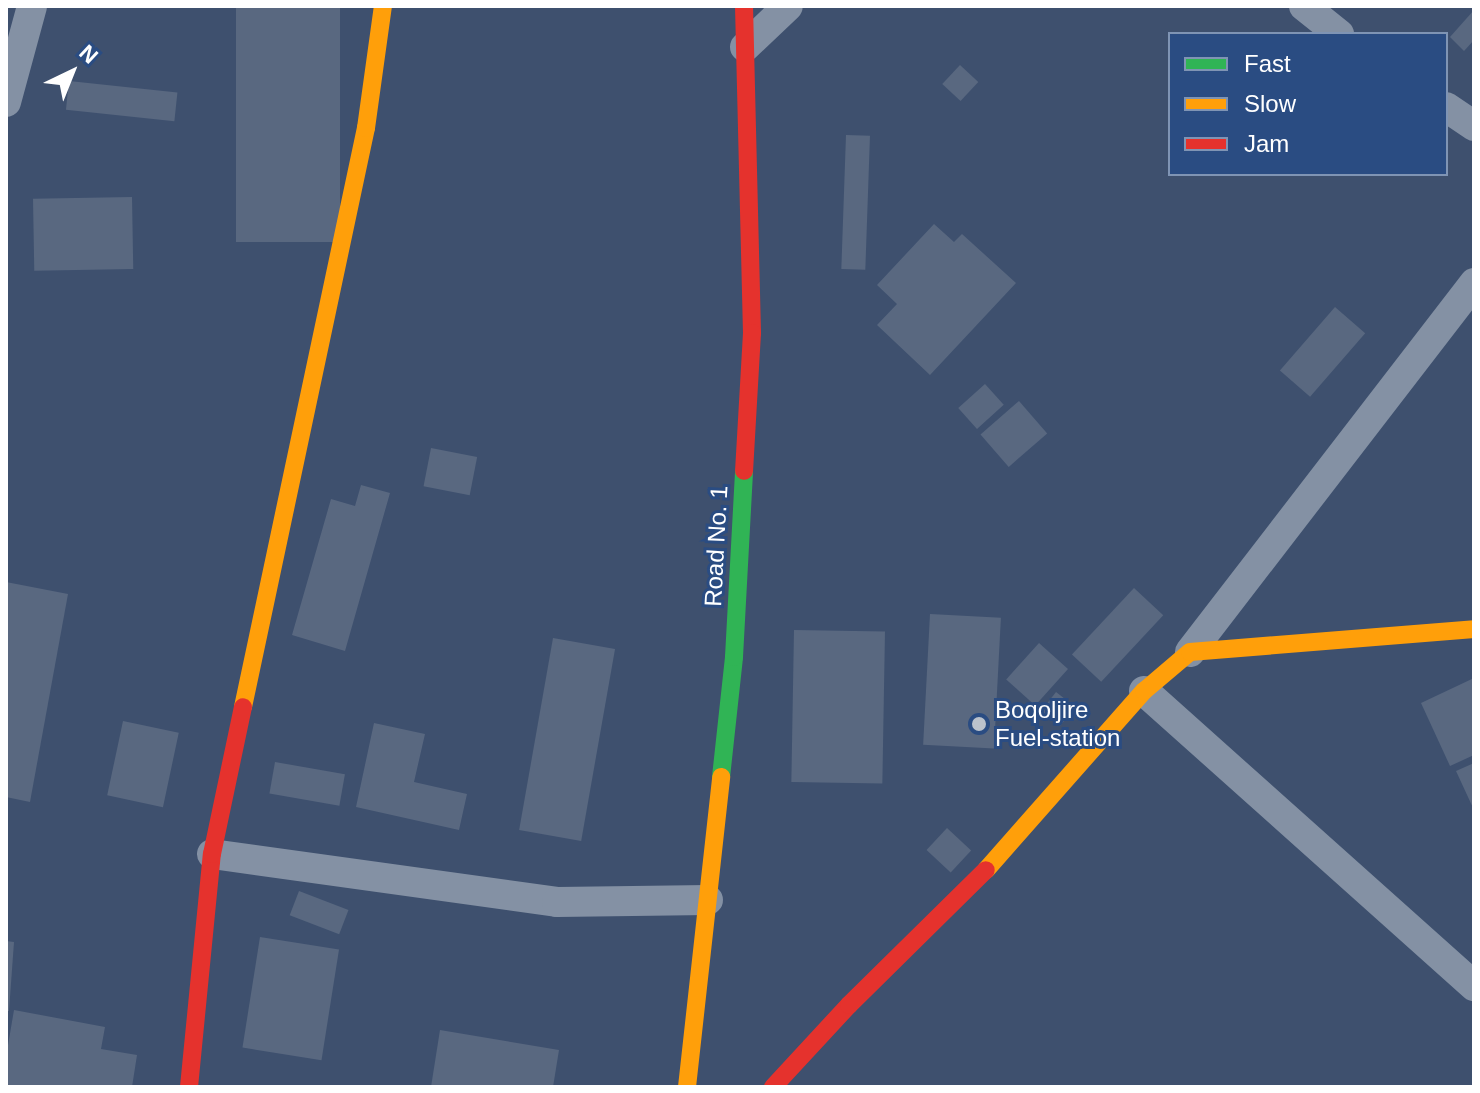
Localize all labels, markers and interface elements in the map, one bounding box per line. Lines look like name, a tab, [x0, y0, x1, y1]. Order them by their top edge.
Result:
north arrow	[32, 32, 112, 112]
legend	[1168, 32, 1448, 176]
text: N	[74, 40, 103, 69]
text: Fast	[1244, 50, 1291, 77]
text: Slow	[1244, 90, 1296, 117]
text: Jam	[1244, 130, 1289, 157]
street label: Road No. 1	[698, 485, 734, 607]
place label: Boqoljire Fuel-station	[995, 696, 1120, 752]
marker: Boqoljire Fuel-station	[970, 715, 988, 733]

